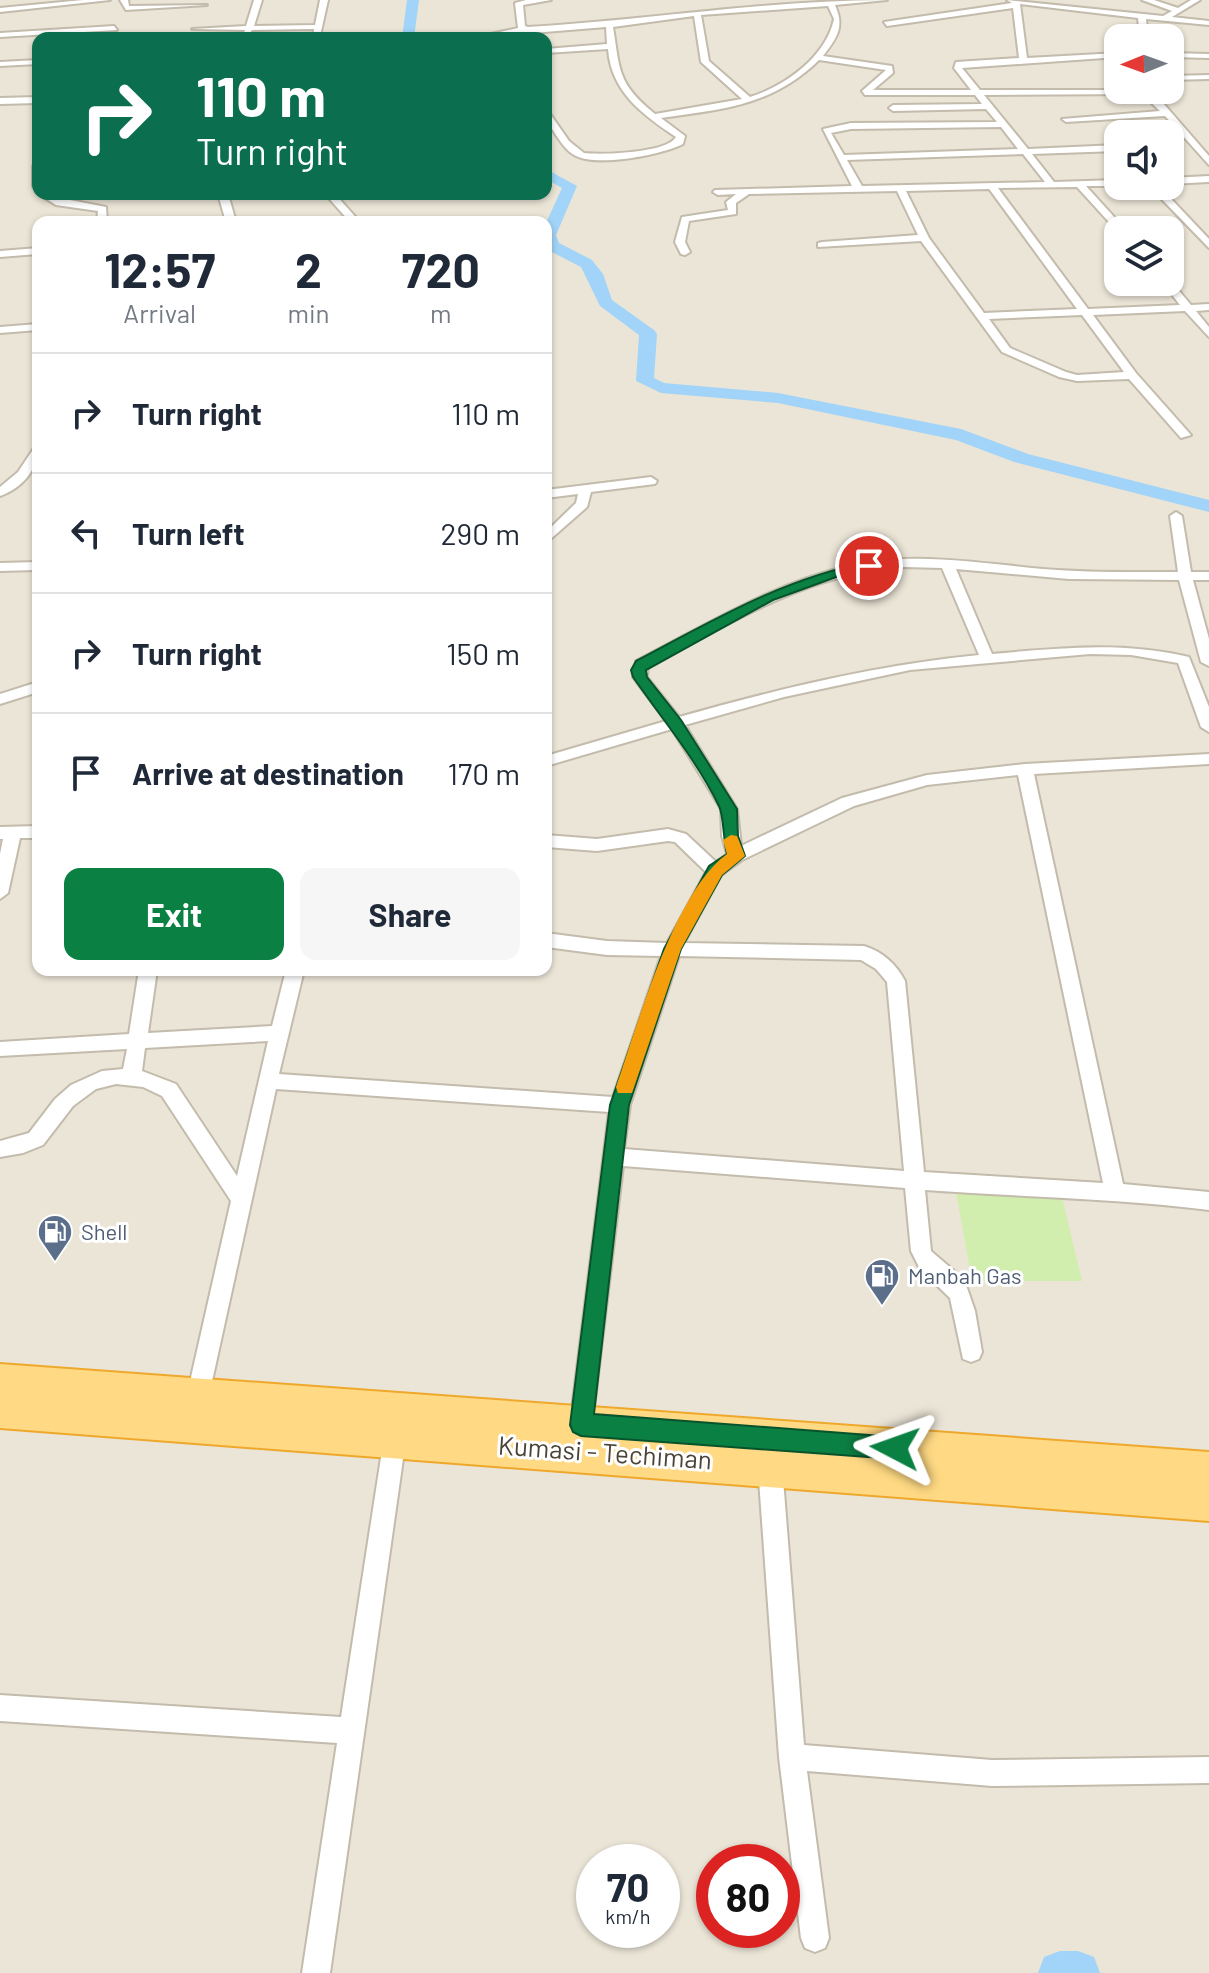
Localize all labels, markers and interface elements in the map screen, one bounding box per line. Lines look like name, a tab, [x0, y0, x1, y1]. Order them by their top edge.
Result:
north arrow	[1104, 24, 1184, 104]
map controls	[1104, 24, 1184, 296]
text: 110 m	[196, 61, 326, 128]
icon: right	[64, 64, 168, 168]
button: sound	[1104, 120, 1184, 200]
text: Turn right	[196, 129, 348, 172]
button: layers	[1104, 216, 1184, 296]
text: 12:57	[104, 240, 215, 298]
text: 2	[295, 240, 322, 298]
text: 720	[402, 240, 480, 298]
text: Arrival	[123, 297, 196, 328]
text: min	[287, 297, 330, 328]
text: m	[430, 297, 452, 328]
icon: right	[64, 391, 108, 435]
text: Turn right	[132, 395, 262, 431]
text: 110 m	[451, 395, 520, 431]
icon: left	[64, 511, 108, 555]
text: Turn left	[132, 515, 245, 551]
text: 290 m	[441, 515, 520, 551]
pin	[835, 532, 903, 600]
icon: arrive	[847, 544, 891, 588]
icon: right	[64, 631, 108, 675]
text: Turn right	[132, 635, 262, 671]
text: 150 m	[446, 635, 520, 671]
icon: arrive	[64, 751, 108, 795]
text: Arrive at destination	[132, 755, 404, 791]
text: 170 m	[448, 755, 520, 791]
button: Exit	[64, 868, 284, 960]
button: Share	[300, 868, 520, 960]
fuel station icon: Shell	[36, 1213, 74, 1263]
place label: Shell	[81, 1218, 127, 1244]
fuel station icon: Manbah Gas	[863, 1257, 901, 1307]
place label: Manbah Gas	[908, 1262, 1021, 1288]
position arrow	[853, 1406, 937, 1490]
street label: Kumasi - Techiman	[497, 1429, 713, 1474]
speed limit sign: 80	[696, 1844, 800, 1948]
text: 70	[607, 1862, 649, 1910]
text: km/h	[605, 1904, 651, 1928]

